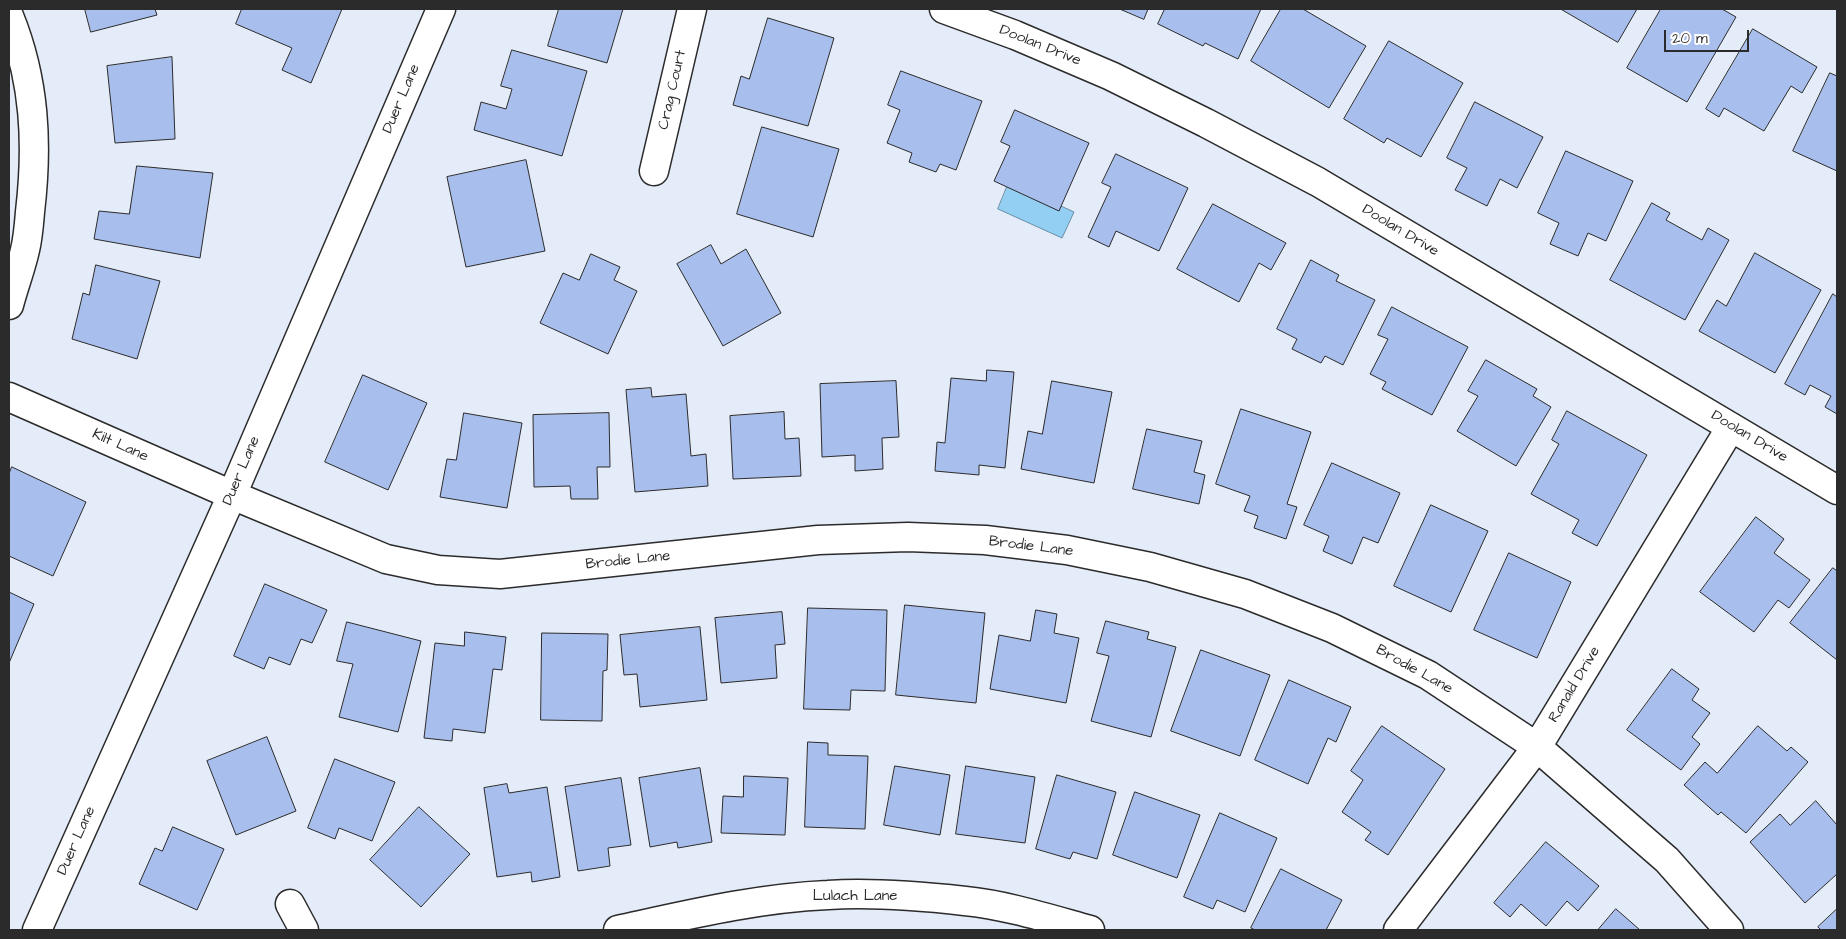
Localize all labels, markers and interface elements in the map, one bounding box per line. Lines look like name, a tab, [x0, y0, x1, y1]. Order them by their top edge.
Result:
scale bar	[1666, 20, 1751, 52]
street label: Doolan Drive	[997, 21, 1083, 71]
text: 20 m	[1672, 28, 1708, 49]
street label: Crag Court	[655, 48, 691, 132]
street label: Duer Lane	[379, 62, 425, 136]
street label: Doolan Drive	[1358, 201, 1442, 261]
street label: Doolan Drive	[1707, 407, 1791, 467]
street label: Kilt Lane	[89, 426, 151, 466]
street label: Duer Lane	[219, 434, 265, 508]
street label: Brodie Lane	[988, 533, 1074, 561]
street label: Brodie Lane	[585, 548, 671, 574]
street label: Brodie Lane	[1372, 642, 1456, 698]
street label: Ranald Drive	[1545, 644, 1605, 726]
street label: Duer Lane	[54, 804, 100, 878]
street label: Lulach Lane	[813, 888, 897, 906]

